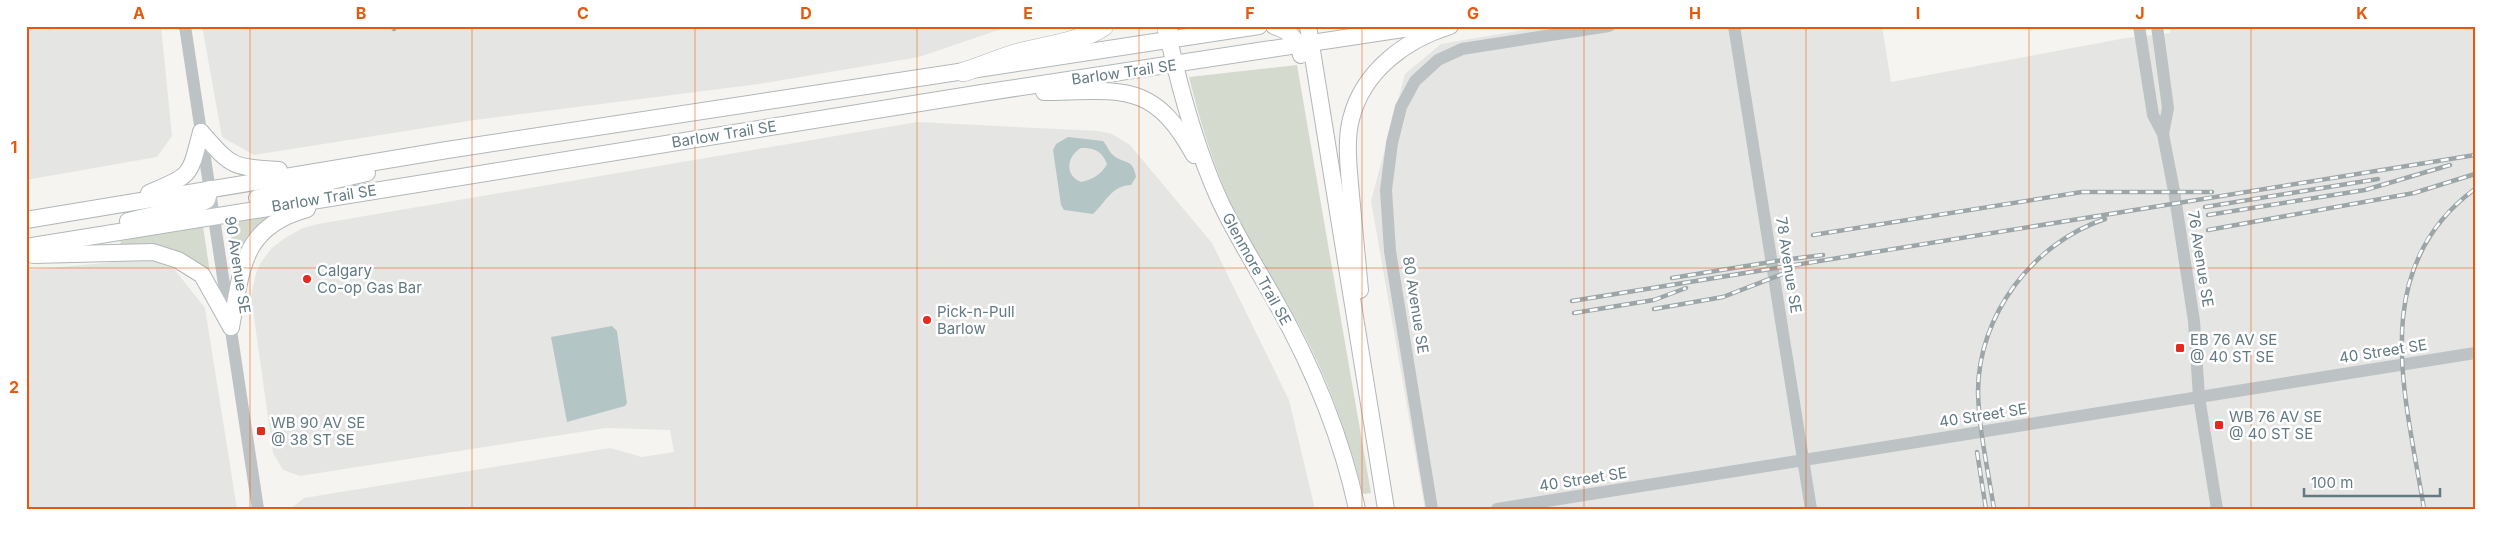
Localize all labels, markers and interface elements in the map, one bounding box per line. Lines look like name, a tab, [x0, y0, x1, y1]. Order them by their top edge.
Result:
text: A	[133, 3, 145, 23]
text: B	[356, 3, 366, 23]
text: C	[577, 3, 589, 23]
text: D	[800, 3, 812, 23]
text: E	[1023, 3, 1033, 23]
text: F	[1245, 3, 1255, 23]
text: G	[1467, 3, 1479, 23]
text: H	[1689, 3, 1701, 23]
text: I	[1916, 3, 1920, 23]
text: J	[2135, 3, 2145, 23]
text: K	[2356, 3, 2368, 23]
street label: Barlow Trail SE	[1070, 55, 1178, 89]
street label: Barlow Trail SE	[670, 116, 778, 152]
text: 1	[11, 137, 17, 157]
street label: Barlow Trail SE	[270, 180, 378, 216]
street label: Glenmore Trail SE	[1218, 209, 1296, 329]
street label: 76 Avenue SE	[2184, 209, 2218, 309]
street label: 90 Avenue SE	[221, 215, 255, 315]
street label: 78 Avenue SE	[1772, 215, 1806, 315]
street label: 80 Avenue SE	[1399, 255, 1433, 355]
place label: Calgary Co-op Gas Bar	[317, 261, 422, 297]
marker: Calgary Co-op Gas Bar	[301, 273, 313, 285]
place label: Pick-n-Pull Barlow	[937, 302, 1015, 338]
marker: Pick-n-Pull Barlow	[921, 314, 933, 326]
place label: EB 76 AV SE @ 40 ST SE	[2190, 330, 2277, 366]
street label: 40 Street SE	[2338, 335, 2428, 367]
marker: EB 76 AV SE @ 40 ST SE	[2174, 342, 2186, 354]
text: 2	[9, 377, 19, 397]
street label: 40 Street SE	[1938, 399, 2028, 431]
place label: WB 76 AV SE @ 40 ST SE	[2229, 407, 2322, 443]
place label: WB 90 AV SE @ 38 ST SE	[271, 413, 365, 449]
marker: WB 76 AV SE @ 40 ST SE	[2213, 419, 2225, 431]
marker: WB 90 AV SE @ 38 ST SE	[255, 425, 267, 437]
street label: 40 Street SE	[1538, 463, 1628, 495]
scale bar	[2304, 465, 2440, 497]
text: 100 m	[2311, 473, 2353, 492]

